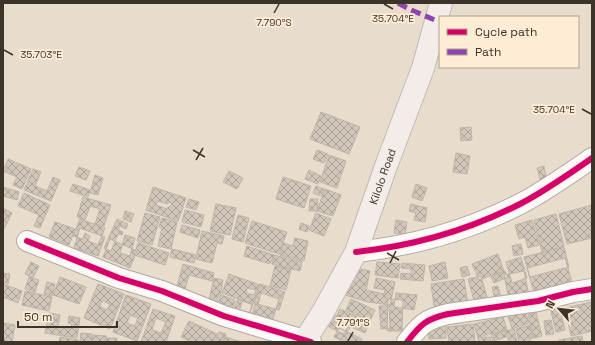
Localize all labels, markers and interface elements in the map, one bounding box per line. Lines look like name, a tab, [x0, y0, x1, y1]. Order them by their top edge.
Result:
text: 35.704°E	[372, 12, 414, 25]
text: 7.790°S	[256, 16, 292, 29]
legend	[439, 16, 579, 68]
text: Cycle path	[475, 24, 537, 40]
text: Path	[475, 44, 501, 60]
text: 35.703°E	[20, 48, 62, 61]
text: 35.704°E	[533, 103, 575, 116]
street label: Kilolo Road	[366, 147, 399, 206]
north arrow	[539, 289, 579, 329]
text: N	[542, 298, 558, 311]
scale bar	[18, 303, 117, 329]
text: 50 m	[24, 309, 52, 325]
text: 7.791°S	[336, 316, 370, 329]

